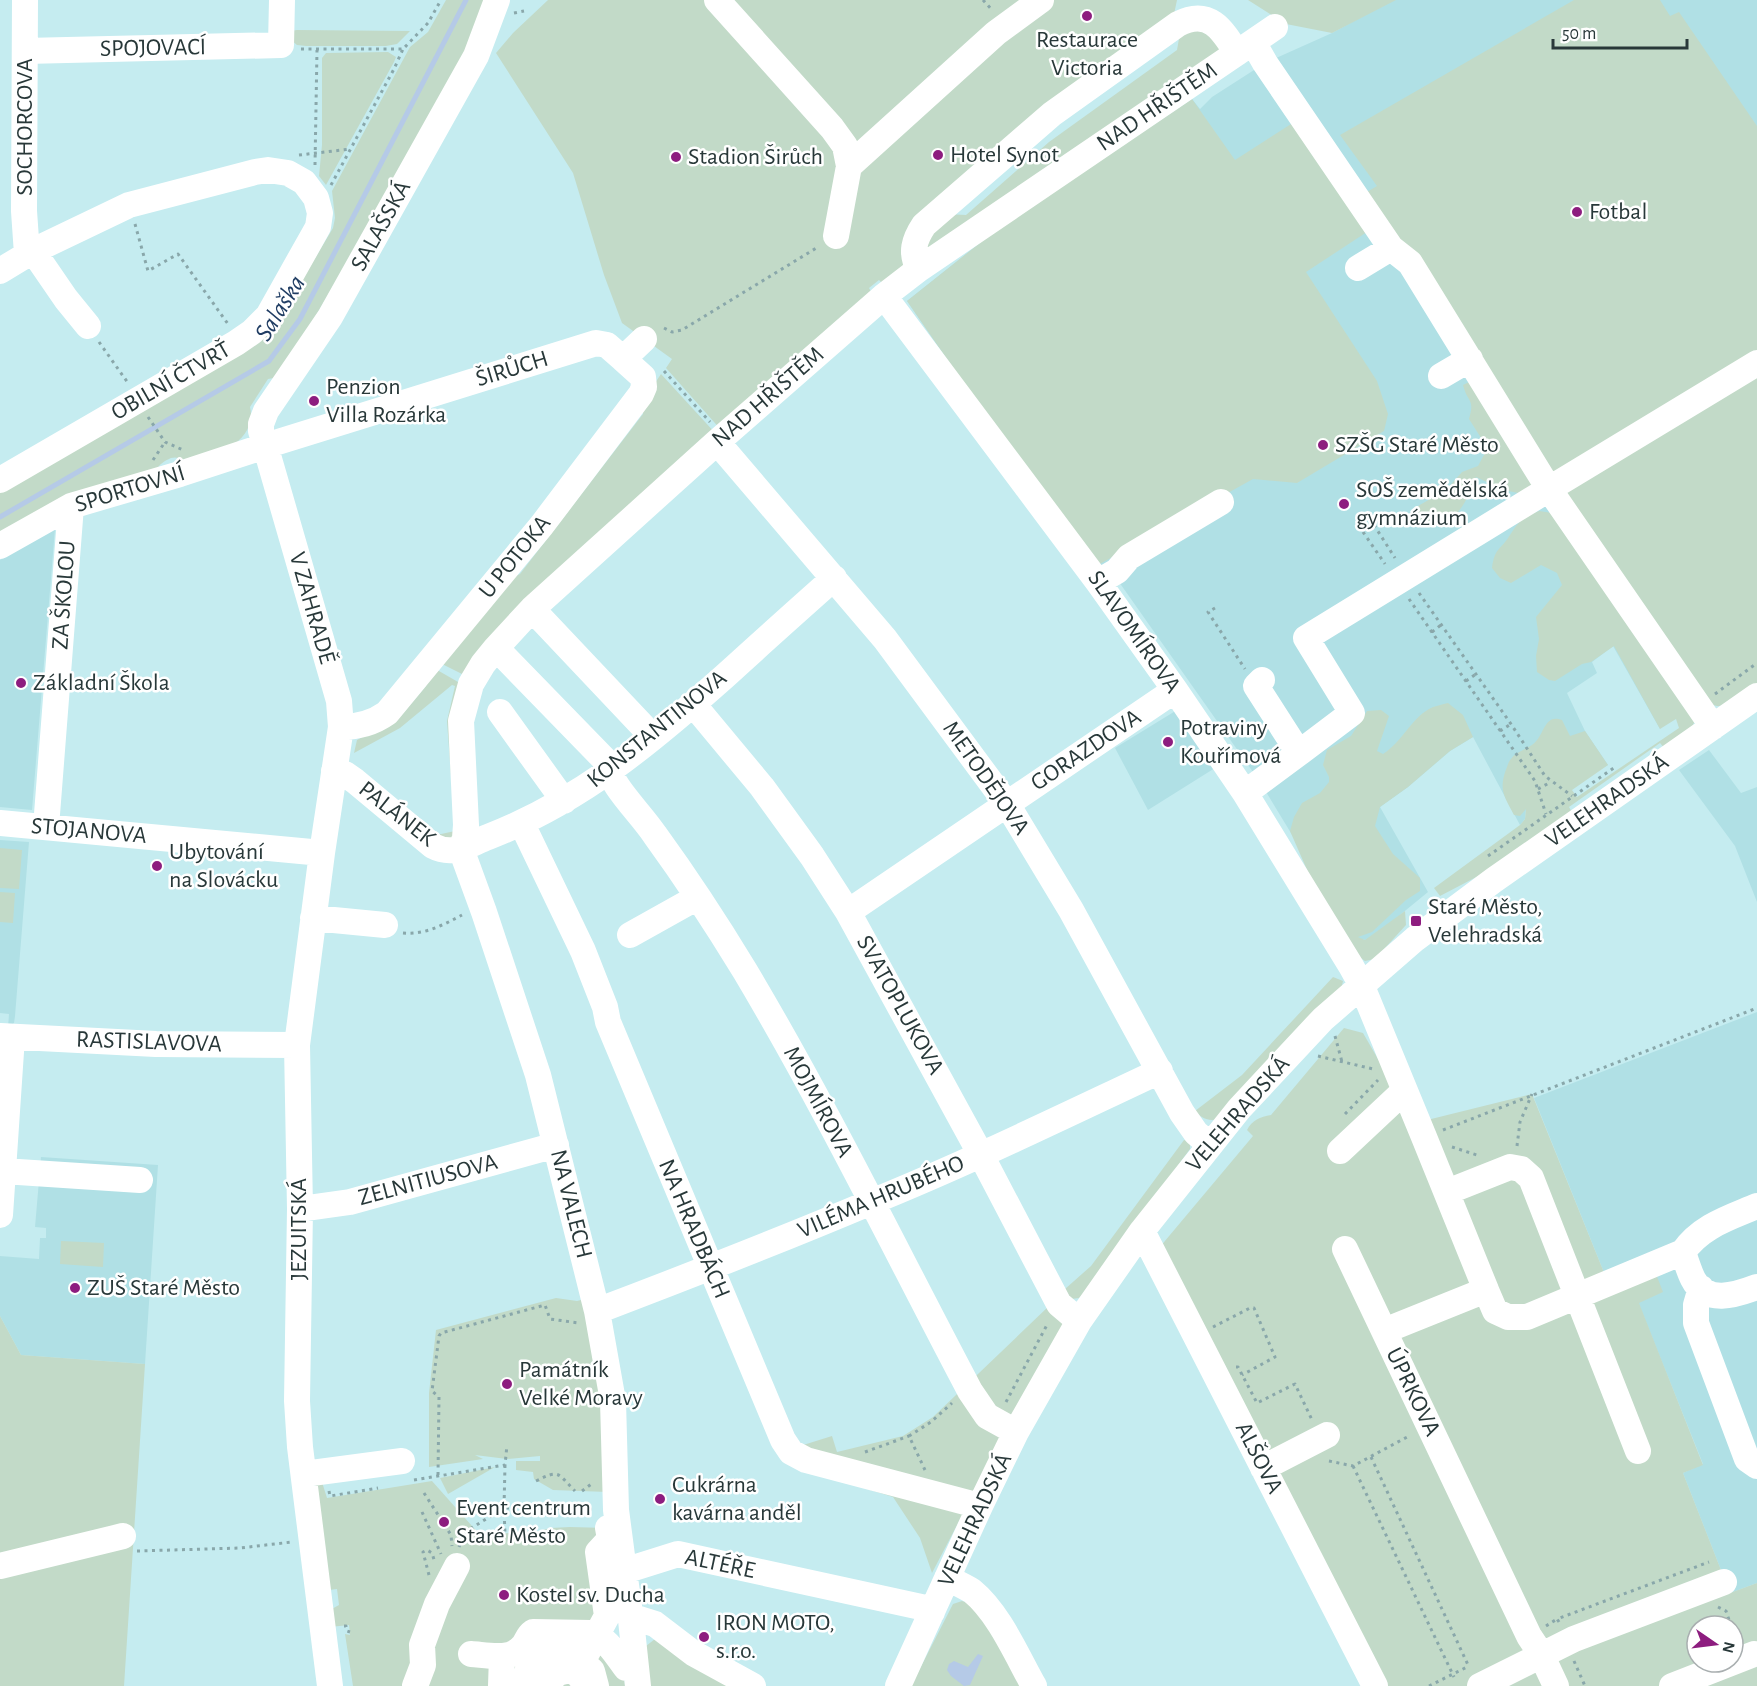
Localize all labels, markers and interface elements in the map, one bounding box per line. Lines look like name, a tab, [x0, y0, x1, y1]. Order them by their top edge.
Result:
marker: Restaurace Victoria	[1080, 9, 1094, 23]
scale bar	[1553, 12, 1686, 50]
text: 50 m	[1562, 25, 1596, 43]
place label: Restaurace Victoria	[1036, 28, 1138, 80]
street label: SPOJOVACÍ	[100, 33, 207, 61]
street label: NAD HŘIŠTĚM	[1092, 57, 1221, 156]
street label: SOCHORCOVA	[13, 58, 37, 196]
place label: Hotel Synot	[950, 143, 1059, 167]
place label: Stadion Širůch	[688, 144, 823, 169]
marker: Hotel Synot	[931, 148, 945, 162]
marker: Stadion Širůch	[669, 150, 683, 164]
street label: SALAŠSKÁ	[345, 176, 415, 275]
place label: Fotbal	[1589, 200, 1647, 224]
marker: Fotbal	[1570, 205, 1584, 219]
water label: Salaška	[250, 271, 310, 345]
street label: OBILNÍ ČTVRŤ	[106, 335, 235, 425]
street label: NAD HŘIŠTĚM	[707, 342, 828, 452]
street label: ŠIRŮCH	[472, 345, 551, 391]
place label: Penzion Villa Rozárka	[326, 375, 446, 427]
marker: Penzion Villa Rozárka	[307, 394, 321, 408]
place label: SZŠG Staré Město	[1335, 432, 1499, 457]
marker: SZŠG Staré Město	[1316, 438, 1330, 452]
street label: SPORTOVNÍ	[72, 459, 188, 517]
place label: SOŠ zemědělská gymnázium	[1356, 477, 1509, 530]
marker: SOŠ zemědělská gymnázium	[1337, 497, 1351, 511]
street label: U POTOKA	[475, 511, 555, 603]
street label: ZA ŠKOLOU	[47, 540, 80, 650]
street label: V ZAHRADĚ	[285, 549, 340, 667]
street label: SLAVOMÍROVA	[1083, 565, 1187, 698]
street label: KONSTANTINOVA	[583, 666, 731, 792]
place label: Základní Škola	[33, 670, 170, 695]
marker: Základní Škola	[14, 676, 28, 690]
street label: GORAZDOVA	[1027, 705, 1145, 795]
street label: METODĚJOVA	[938, 716, 1035, 839]
place label: Potraviny Kouřímová	[1180, 716, 1281, 768]
marker: Potraviny Kouřímová	[1161, 735, 1175, 749]
street label: VELEHRADSKÁ	[1540, 748, 1673, 852]
street label: PALÁNEK	[354, 775, 442, 852]
street label: STOJANOVA	[30, 814, 148, 848]
place label: Ubytování na Slovácku	[169, 840, 278, 892]
marker: Ubytování na Slovácku	[150, 859, 164, 873]
place label: Staré Město, Velehradská	[1428, 895, 1542, 947]
marker: Staré Město, Velehradská	[1409, 914, 1423, 928]
street label: SVATOPLUKOVA	[852, 931, 948, 1079]
street label: RASTISLAVOVA	[76, 1027, 222, 1057]
street label: MOJMÍROVA	[779, 1042, 859, 1162]
street label: VELEHRADSKÁ	[1180, 1050, 1294, 1176]
street label: NA VALECH	[546, 1147, 596, 1261]
street label: VILÉMA HRUBÉHO	[793, 1149, 968, 1243]
street label: ZELNITIUSOVA	[356, 1150, 500, 1210]
street label: NA HRADBÁCH	[654, 1155, 736, 1302]
street label: JEZUITSKÁ	[285, 1178, 311, 1280]
place label: ZUŠ Staré Město	[87, 1275, 240, 1300]
marker: ZUŠ Staré Město	[68, 1281, 82, 1295]
street label: ÚPRKOVA	[1381, 1343, 1446, 1440]
place label: Památník Velké Moravy	[519, 1358, 643, 1410]
marker: Památník Velké Moravy	[500, 1377, 514, 1391]
street label: ALŠOVA	[1231, 1418, 1288, 1498]
street label: VELEHRADSKÁ	[932, 1449, 1016, 1590]
place label: Cukrárna kavárna anděl	[672, 1473, 802, 1525]
marker: Cukrárna kavárna anděl	[653, 1492, 667, 1506]
place label: Event centrum Staré Město	[456, 1496, 591, 1548]
marker: Event centrum Staré Město	[437, 1515, 451, 1529]
street label: ALTÉŘE	[683, 1543, 758, 1583]
place label: Kostel sv. Ducha	[516, 1583, 665, 1607]
marker: Kostel sv. Ducha	[497, 1588, 511, 1602]
place label: IRON MOTO, s.r.o.	[716, 1611, 835, 1663]
north arrow	[1685, 1614, 1745, 1674]
marker: IRON MOTO, s.r.o.	[697, 1630, 711, 1644]
text: N	[1719, 1640, 1738, 1655]

